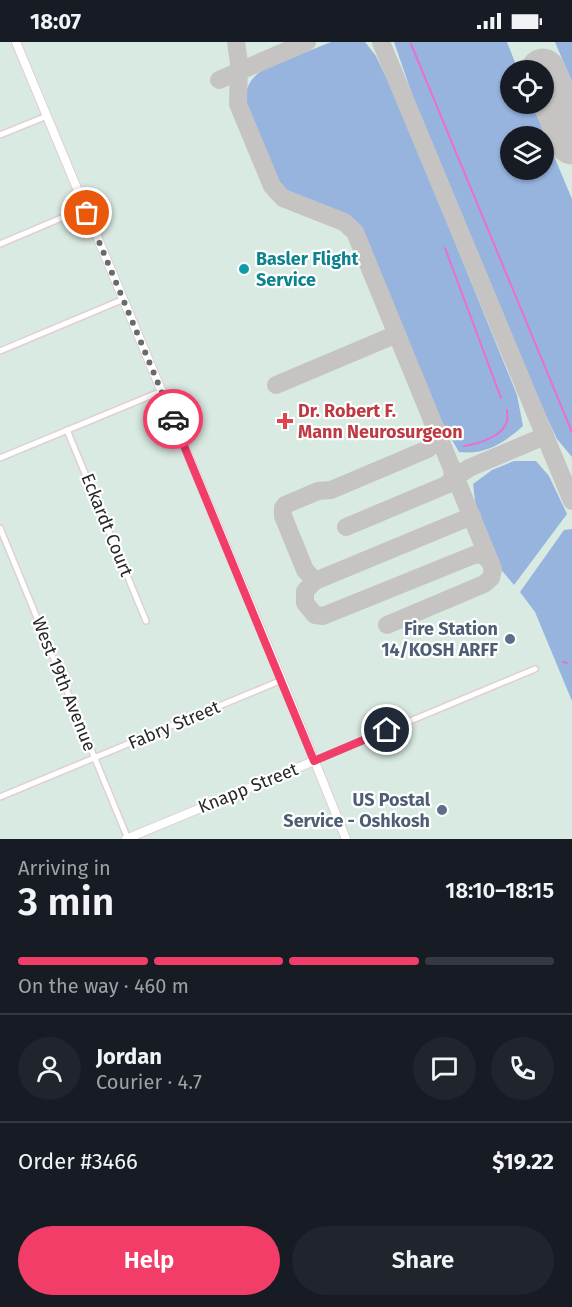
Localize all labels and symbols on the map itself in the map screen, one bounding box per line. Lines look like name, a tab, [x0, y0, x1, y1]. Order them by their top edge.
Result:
pin	[61, 187, 112, 238]
place label: Basler Flight Service	[256, 248, 359, 291]
marker: Basler Flight Service	[237, 262, 251, 276]
courier	[143, 389, 203, 449]
place label: Dr. Robert F. Mann Neurosurgeon	[298, 400, 463, 443]
marker: Dr. Robert F. Mann Neurosurgeon	[276, 412, 294, 430]
street label: Eckardt Court	[76, 470, 138, 580]
street label: West 19th Avenue	[27, 614, 101, 754]
place label: Fire Station 14/KOSH ARFF	[381, 618, 498, 661]
marker: Fire Station 14/KOSH ARFF	[503, 632, 517, 646]
street label: Fabry Street	[125, 696, 224, 754]
pin	[361, 704, 412, 755]
street label: Knapp Street	[195, 758, 302, 818]
place label: US Postal Service - Oshkosh	[283, 789, 431, 832]
marker: US Postal Service - Oshkosh	[435, 803, 449, 817]

